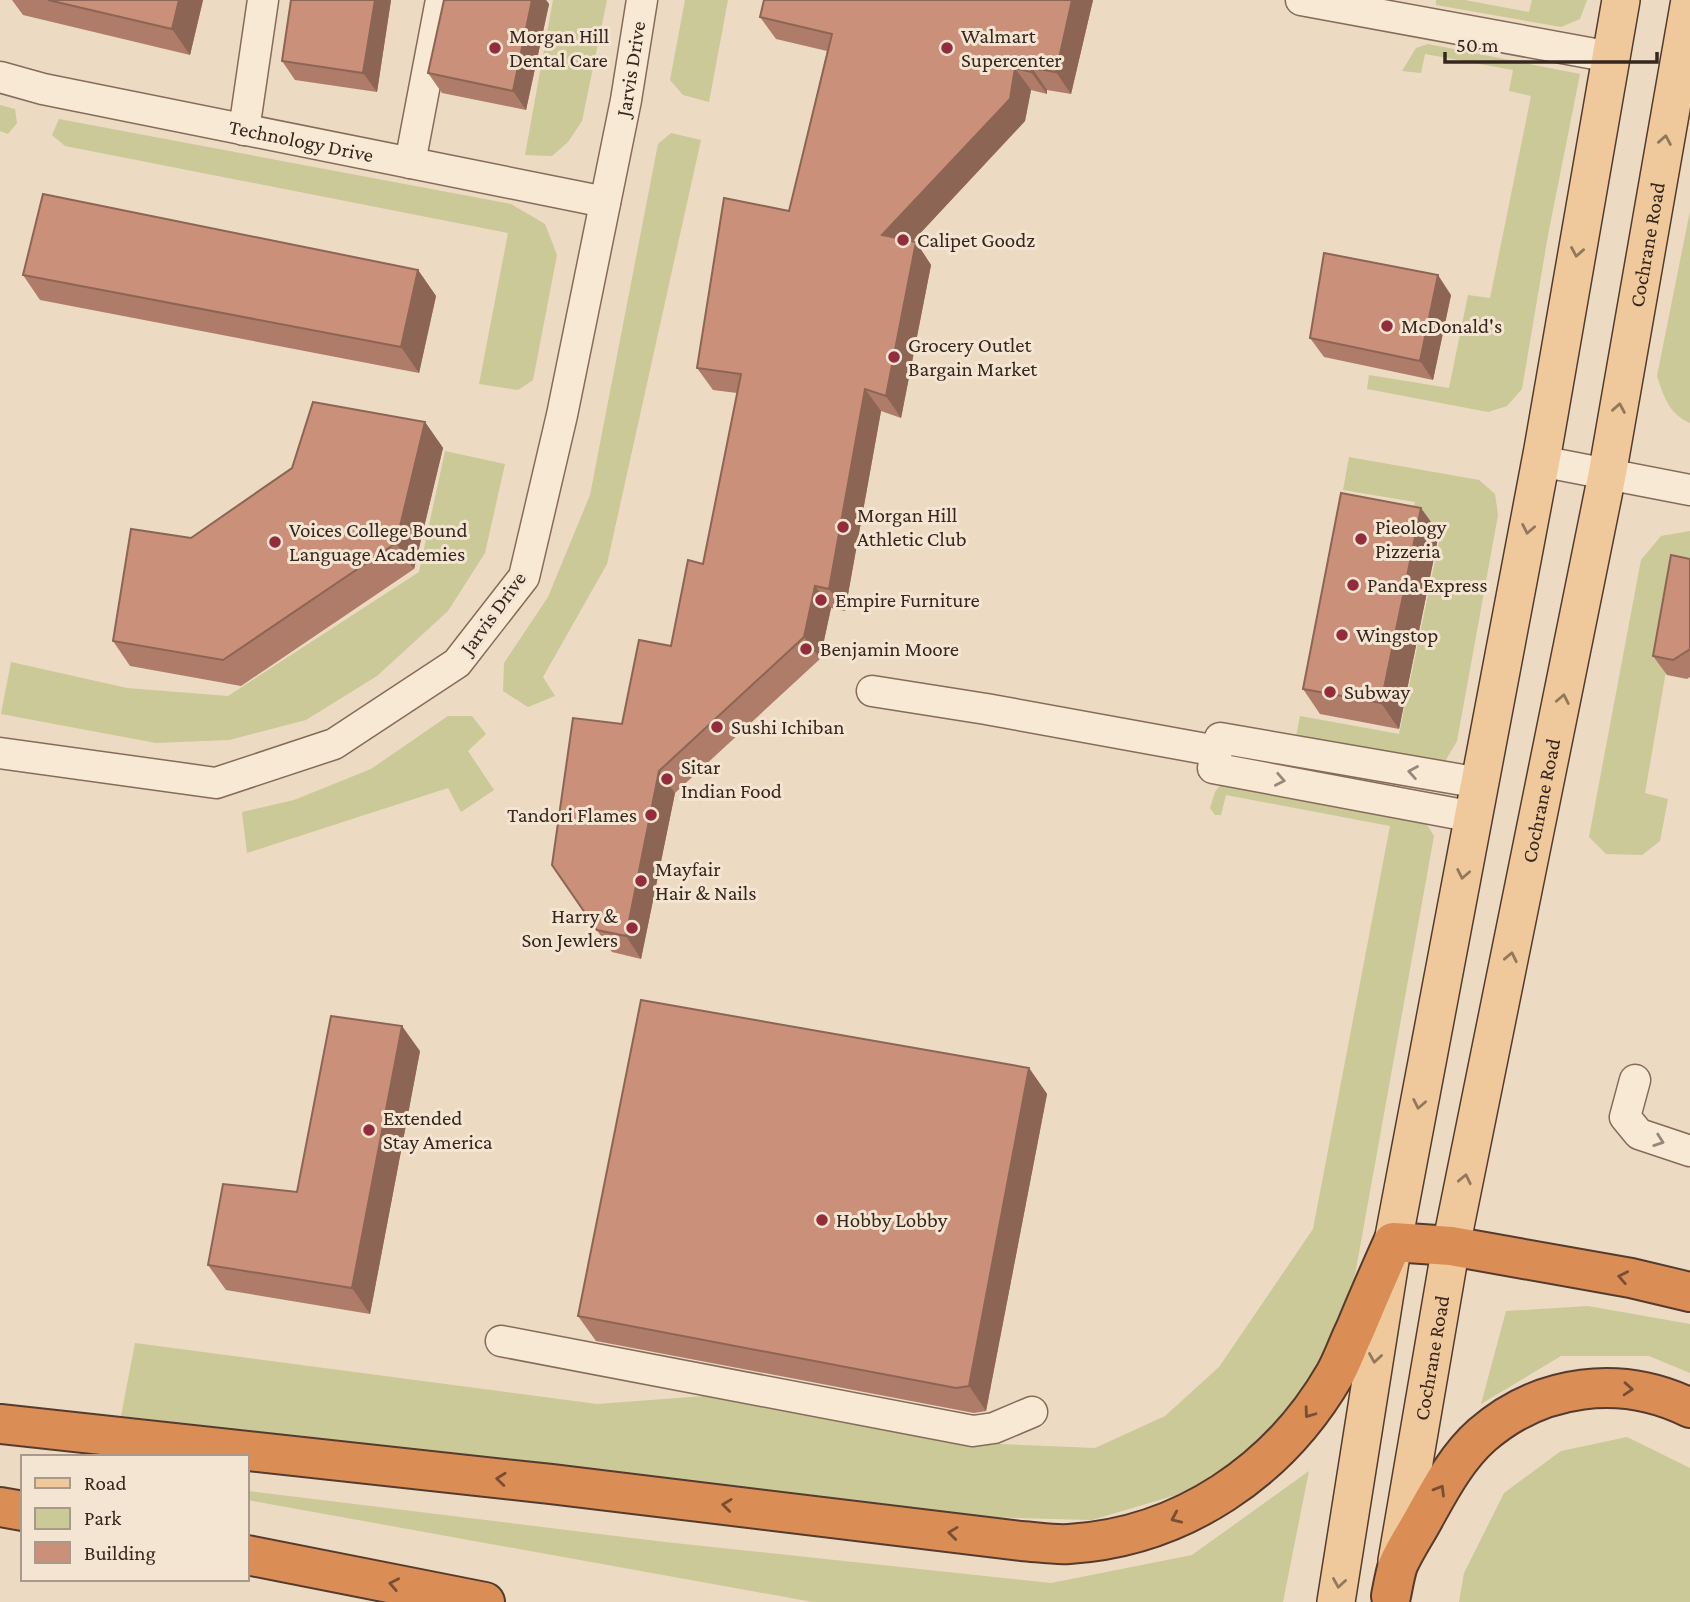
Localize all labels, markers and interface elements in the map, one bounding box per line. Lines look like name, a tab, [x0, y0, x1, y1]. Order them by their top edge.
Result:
street label: Jarvis Drive	[611, 19, 650, 121]
scale bar	[1445, 21, 1657, 65]
place label: Morgan Hill Dental Care	[509, 24, 609, 72]
place label: Walmart Supercenter	[961, 24, 1062, 72]
text: 50 m	[1456, 33, 1499, 57]
marker: Morgan Hill Dental Care	[487, 40, 503, 56]
marker: Walmart Supercenter	[939, 40, 955, 56]
street label: Technology Drive	[227, 115, 376, 167]
one-way arrow	[1657, 134, 1672, 146]
street label: Cochrane Road	[1625, 180, 1670, 309]
place label: Calipet Goodz	[917, 228, 1035, 252]
marker: Calipet Goodz	[895, 232, 911, 248]
one-way arrow	[1570, 246, 1585, 258]
place label: McDonald's	[1401, 314, 1502, 338]
marker: McDonald's	[1379, 318, 1395, 334]
place label: Grocery Outlet Bargain Market	[908, 333, 1038, 381]
marker: Grocery Outlet Bargain Market	[886, 349, 902, 365]
one-way arrow	[1611, 402, 1626, 414]
place label: Morgan Hill Athletic Club	[857, 503, 967, 551]
place label: Pieology Pizzeria	[1375, 515, 1447, 563]
place label: Voices College Bound Language Academies	[289, 518, 468, 566]
marker: Morgan Hill Athletic Club	[835, 519, 851, 535]
one-way arrow	[1521, 523, 1536, 535]
marker: Pieology Pizzeria	[1353, 531, 1369, 547]
marker: Voices College Bound Language Academies	[267, 534, 283, 550]
street label: Jarvis Drive	[454, 567, 531, 661]
place label: Panda Express	[1367, 573, 1488, 597]
marker: Panda Express	[1345, 577, 1361, 593]
place label: Empire Furniture	[835, 588, 980, 612]
marker: Empire Furniture	[813, 592, 829, 608]
place label: Wingstop	[1356, 623, 1438, 647]
marker: Wingstop	[1334, 627, 1350, 643]
place label: Benjamin Moore	[820, 637, 959, 661]
marker: Benjamin Moore	[798, 641, 814, 657]
place label: Subway	[1344, 680, 1411, 704]
marker: Subway	[1322, 684, 1338, 700]
one-way arrow	[1554, 693, 1569, 705]
place label: Sushi Ichiban	[731, 715, 844, 739]
marker: Sushi Ichiban	[709, 719, 725, 735]
street label: Cochrane Road	[1517, 736, 1565, 865]
place label: Sitar Indian Food	[681, 755, 782, 803]
one-way arrow	[1407, 765, 1419, 780]
marker: Sitar Indian Food	[659, 771, 675, 787]
one-way arrow	[1274, 772, 1286, 787]
place label: Tandori Flames	[507, 803, 637, 827]
marker: Tandori Flames	[643, 807, 659, 823]
place label: Mayfair Hair & Nails	[655, 857, 757, 905]
one-way arrow	[1456, 868, 1471, 880]
marker: Mayfair Hair & Nails	[633, 873, 649, 889]
place label: Harry & Son Jewlers	[521, 904, 618, 952]
marker: Harry & Son Jewlers	[624, 920, 640, 936]
one-way arrow	[1502, 951, 1517, 963]
one-way arrow	[1412, 1098, 1427, 1110]
place label: Extended Stay America	[383, 1106, 493, 1154]
marker: Extended Stay America	[361, 1122, 377, 1138]
one-way arrow	[1653, 1132, 1665, 1147]
one-way arrow	[1457, 1173, 1472, 1185]
place label: Hobby Lobby	[836, 1208, 948, 1232]
marker: Hobby Lobby	[814, 1212, 830, 1228]
one-way arrow	[1617, 1270, 1629, 1285]
street label: Cochrane Road	[1409, 1294, 1454, 1422]
one-way arrow	[1368, 1352, 1383, 1364]
one-way arrow	[1622, 1381, 1633, 1396]
one-way arrow	[1305, 1405, 1317, 1418]
legend	[21, 1455, 248, 1581]
text: Road	[84, 1471, 127, 1495]
one-way arrow	[495, 1471, 507, 1486]
one-way arrow	[1432, 1485, 1445, 1498]
one-way arrow	[721, 1498, 733, 1513]
text: Park	[84, 1506, 121, 1530]
one-way arrow	[1171, 1510, 1183, 1524]
one-way arrow	[947, 1525, 958, 1540]
text: Building	[84, 1541, 156, 1565]
one-way arrow	[388, 1577, 400, 1592]
one-way arrow	[1332, 1577, 1347, 1589]

